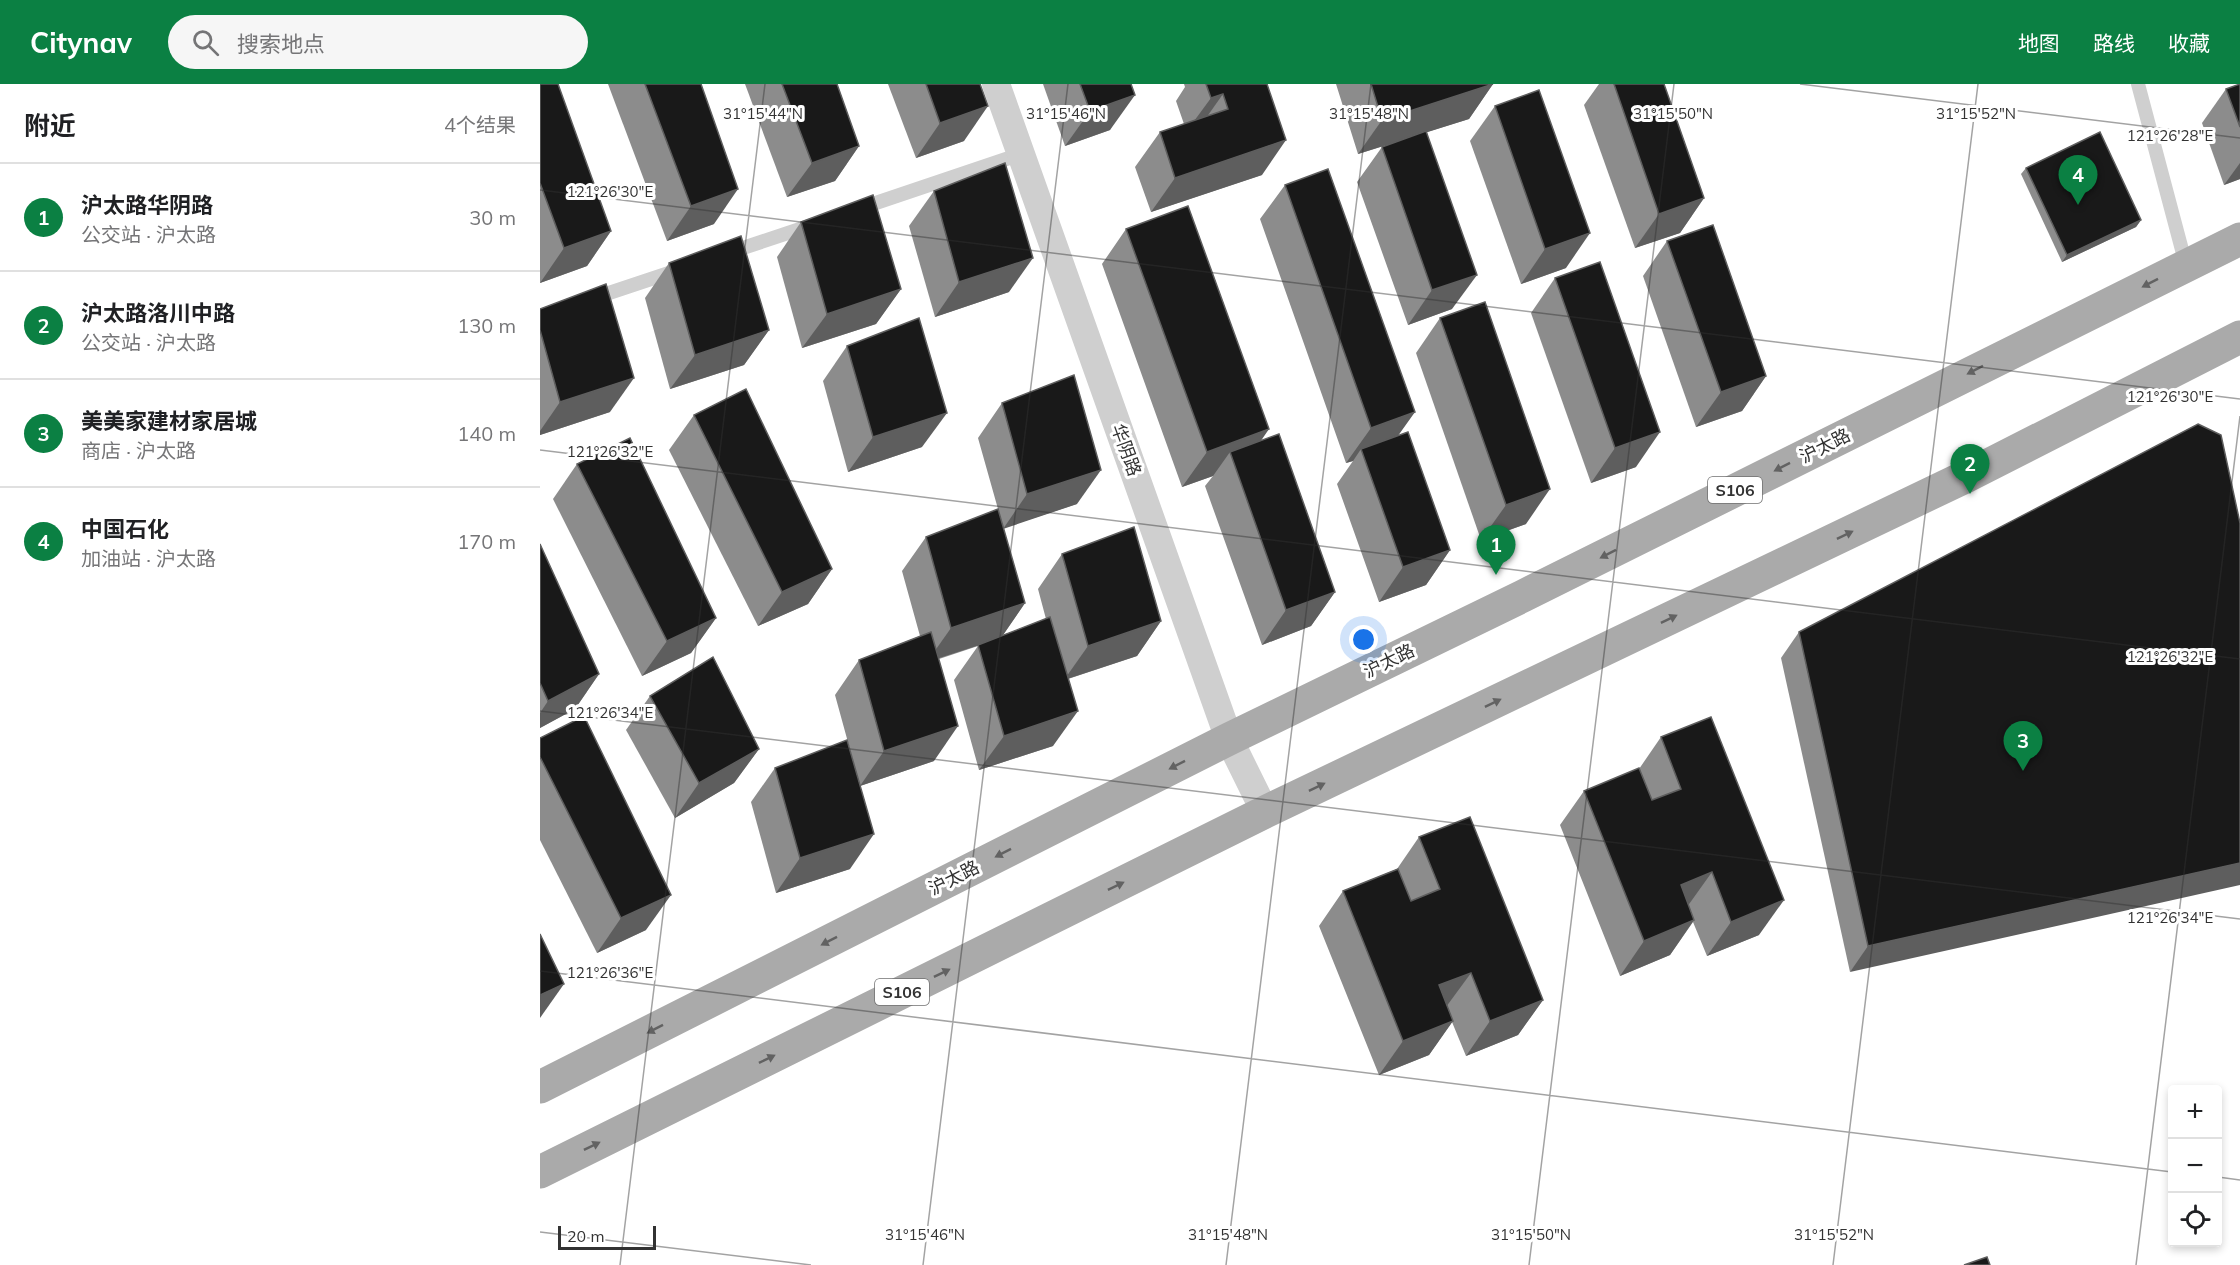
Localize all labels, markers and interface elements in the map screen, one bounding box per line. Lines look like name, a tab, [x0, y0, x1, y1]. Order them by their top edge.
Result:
search box	[168, 15, 588, 69]
text: Citynav	[30, 25, 132, 60]
icon: search	[189, 26, 222, 59]
text: 搜索地点	[237, 30, 325, 58]
text: 地图	[2018, 30, 2060, 56]
text: 路线	[2093, 30, 2135, 56]
text: 收藏	[2168, 30, 2210, 56]
text: 31°15'44"N	[723, 104, 803, 123]
text: 31°15'46"N	[1026, 104, 1106, 123]
text: 31°15'48"N	[1329, 104, 1409, 123]
text: 31°15'50"N	[1633, 104, 1713, 123]
text: 31°15'52"N	[1936, 104, 2016, 123]
text: 附近	[24, 109, 76, 142]
text: 4个结果	[444, 112, 516, 137]
text: 121°26'28"E	[2127, 126, 2213, 145]
pin: 4	[2058, 156, 2098, 205]
text: 121°26'30"E	[567, 182, 653, 201]
text: 沪太路华阴路	[81, 191, 213, 219]
text: 1	[38, 205, 50, 230]
text: 30 m	[469, 205, 516, 230]
text: 公交站 · 沪太路	[81, 222, 216, 247]
one-way arrow	[2141, 278, 2159, 288]
text: 沪太路洛川中路	[81, 299, 235, 327]
text: 2	[38, 313, 50, 338]
text: 130 m	[457, 313, 516, 338]
text: 公交站 · 沪太路	[81, 330, 216, 355]
one-way arrow	[1967, 366, 1984, 375]
text: 121°26'30"E	[2127, 387, 2213, 406]
text: 美美家建材家居城	[81, 407, 257, 435]
text: 3	[38, 421, 50, 446]
text: 140 m	[457, 421, 516, 446]
street label: 华阴路	[1106, 421, 1147, 479]
street label: 沪太路	[1795, 423, 1854, 468]
text: 商店 · 沪太路	[81, 438, 196, 463]
text: 121°26'32"E	[567, 442, 653, 461]
pin: 2	[1950, 444, 1990, 494]
one-way arrow	[1774, 462, 1791, 472]
road number: S106	[1708, 477, 1762, 503]
text: 中国石化	[81, 515, 169, 543]
pin: 1	[1476, 526, 1516, 575]
text: 4	[38, 529, 50, 554]
text: 170 m	[457, 529, 516, 554]
one-way arrow	[1836, 530, 1853, 539]
text: 加油站 · 沪太路	[81, 546, 216, 571]
one-way arrow	[1599, 549, 1616, 559]
one-way arrow	[1661, 614, 1678, 623]
your location	[1349, 625, 1378, 654]
street label: 沪太路	[1359, 638, 1418, 683]
text: 121°26'32"E	[2127, 647, 2213, 666]
one-way arrow	[1485, 698, 1502, 708]
text: 121°26'34"E	[567, 703, 653, 722]
pin: 3	[2004, 722, 2042, 771]
one-way arrow	[1168, 760, 1185, 770]
one-way arrow	[1309, 783, 1326, 792]
one-way arrow	[994, 848, 1011, 858]
street label: 沪太路	[924, 855, 983, 900]
one-way arrow	[1108, 881, 1125, 891]
text: 121°26'34"E	[2127, 908, 2213, 927]
one-way arrow	[820, 936, 837, 946]
text: 121°26'36"E	[567, 963, 653, 982]
one-way arrow	[933, 968, 950, 977]
road number: S106	[875, 979, 929, 1005]
one-way arrow	[646, 1025, 663, 1034]
one-way arrow	[758, 1055, 776, 1065]
map controls	[2168, 1085, 2222, 1247]
button: +	[2168, 1085, 2222, 1139]
button: −	[2168, 1139, 2222, 1193]
one-way arrow	[584, 1142, 601, 1151]
button: locate	[2168, 1193, 2222, 1247]
scale bar	[558, 1223, 656, 1250]
text: 31°15'46"N	[885, 1225, 965, 1244]
text: 31°15'48"N	[1188, 1225, 1268, 1244]
text: 31°15'50"N	[1491, 1225, 1571, 1244]
text: 31°15'52"N	[1794, 1225, 1874, 1244]
text: 20 m	[567, 1226, 604, 1246]

